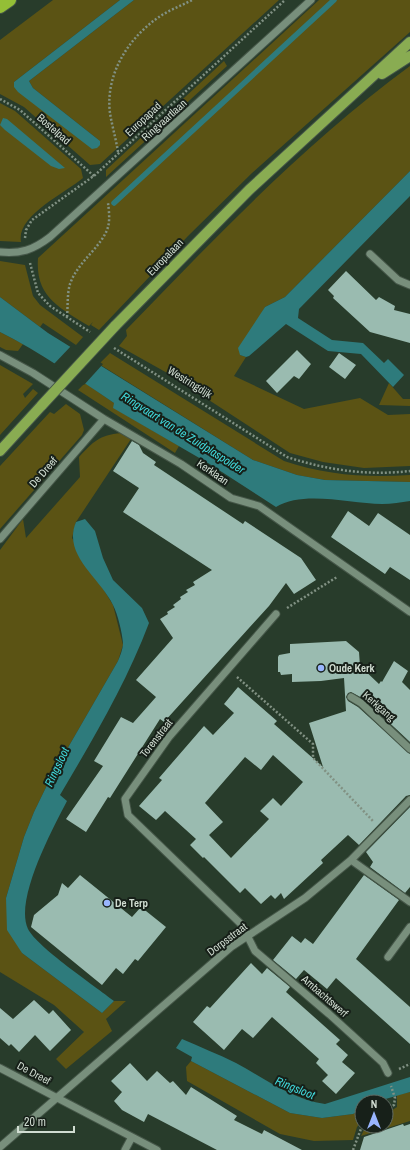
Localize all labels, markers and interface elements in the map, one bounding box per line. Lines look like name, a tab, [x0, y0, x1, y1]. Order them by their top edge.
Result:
street label: Ringvaartlaan	[138, 96, 190, 144]
street label: Europapad	[122, 99, 164, 139]
street label: Bostelpad	[34, 111, 74, 147]
street label: Europalaan	[144, 236, 186, 278]
street label: Westringdijk	[165, 363, 215, 401]
water label: Ringvaart van de Zuidplaspolder	[118, 388, 248, 478]
street label: De Dreef	[26, 453, 60, 490]
street label: Kerklaan	[194, 456, 232, 488]
place label: Oude Kerk	[329, 661, 376, 675]
marker: Oude Kerk	[316, 663, 326, 673]
street label: Kerkgang	[360, 688, 398, 724]
street label: Torenstraat	[137, 716, 176, 760]
water label: Ringsloot	[41, 745, 73, 789]
place label: De Terp	[115, 896, 148, 910]
marker: De Terp	[102, 898, 112, 908]
street label: Dorpsstraat	[204, 919, 250, 959]
street label: Ambachtswerf	[298, 971, 352, 1020]
street label: De Dreef	[15, 1058, 54, 1088]
water label: Ringsloot	[273, 1073, 318, 1103]
north arrow	[354, 1094, 394, 1134]
text: N	[371, 1097, 377, 1111]
scale bar	[18, 1108, 74, 1134]
text: 20 m	[24, 1114, 46, 1130]

